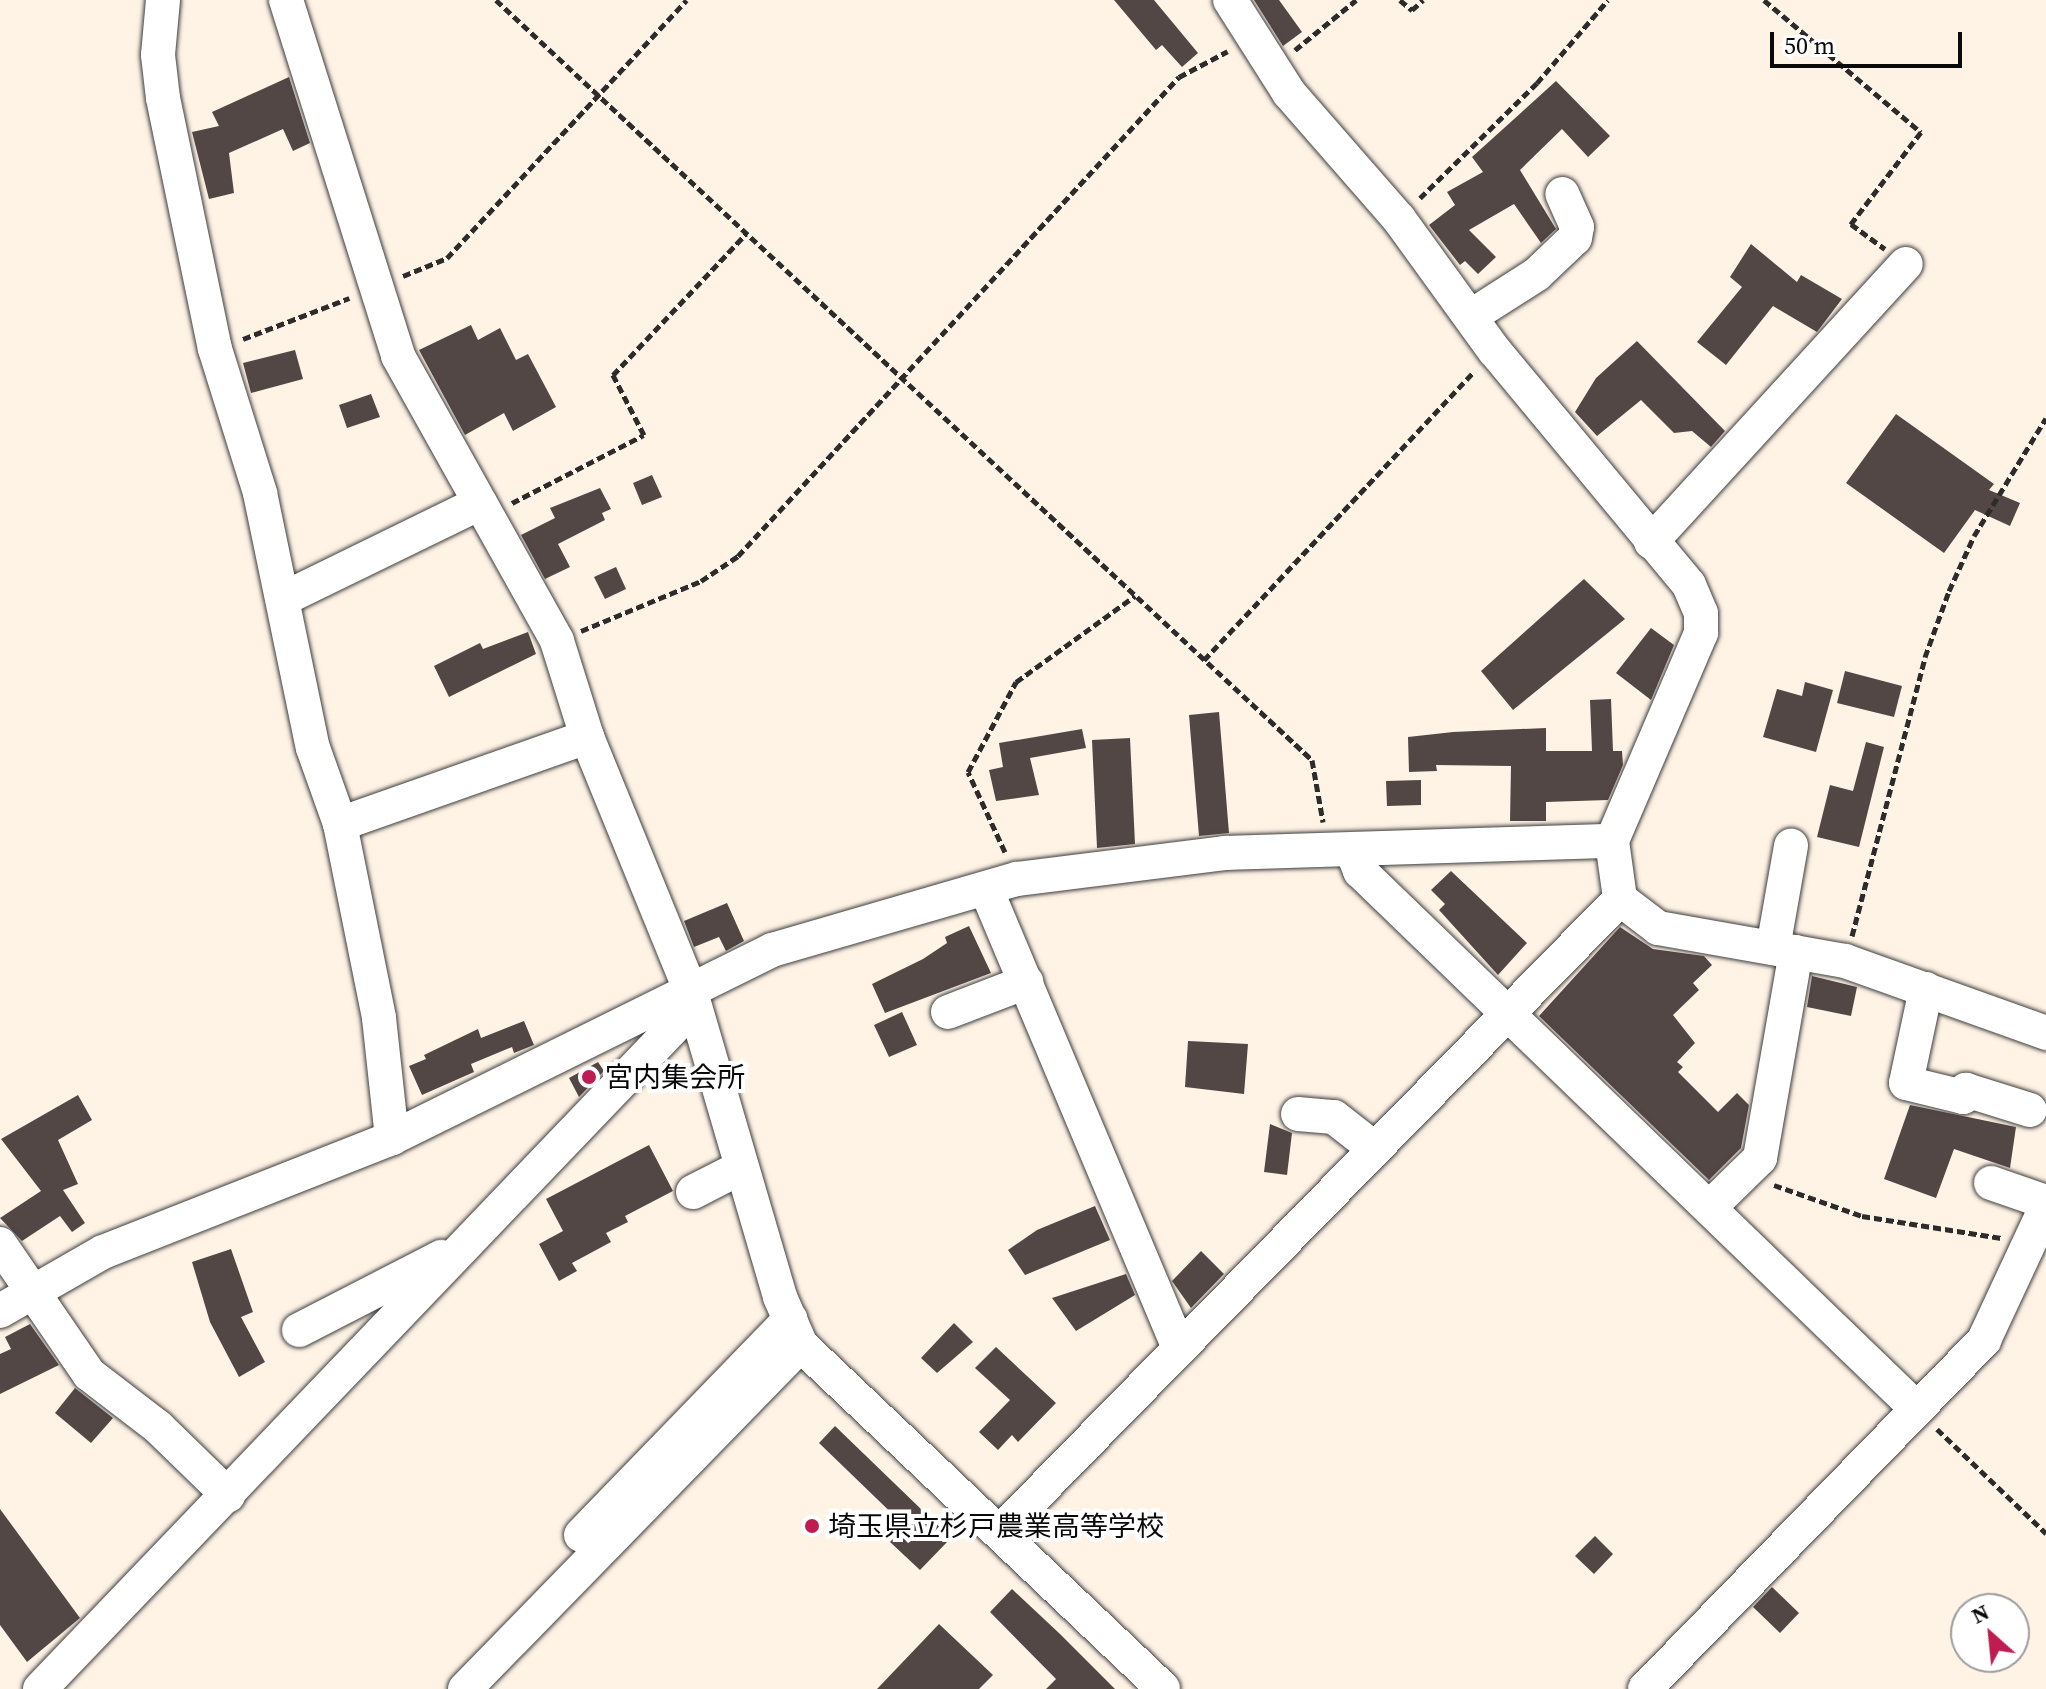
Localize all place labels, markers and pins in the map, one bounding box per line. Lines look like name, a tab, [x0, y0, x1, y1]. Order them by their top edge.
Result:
place label: 宮内集会所	[605, 1060, 745, 1094]
marker: 宮内集会所	[580, 1068, 598, 1086]
place label: 埼玉県立杉戸農業高等学校	[828, 1509, 1164, 1543]
marker: 埼玉県立杉戸農業高等学校	[803, 1517, 821, 1535]

